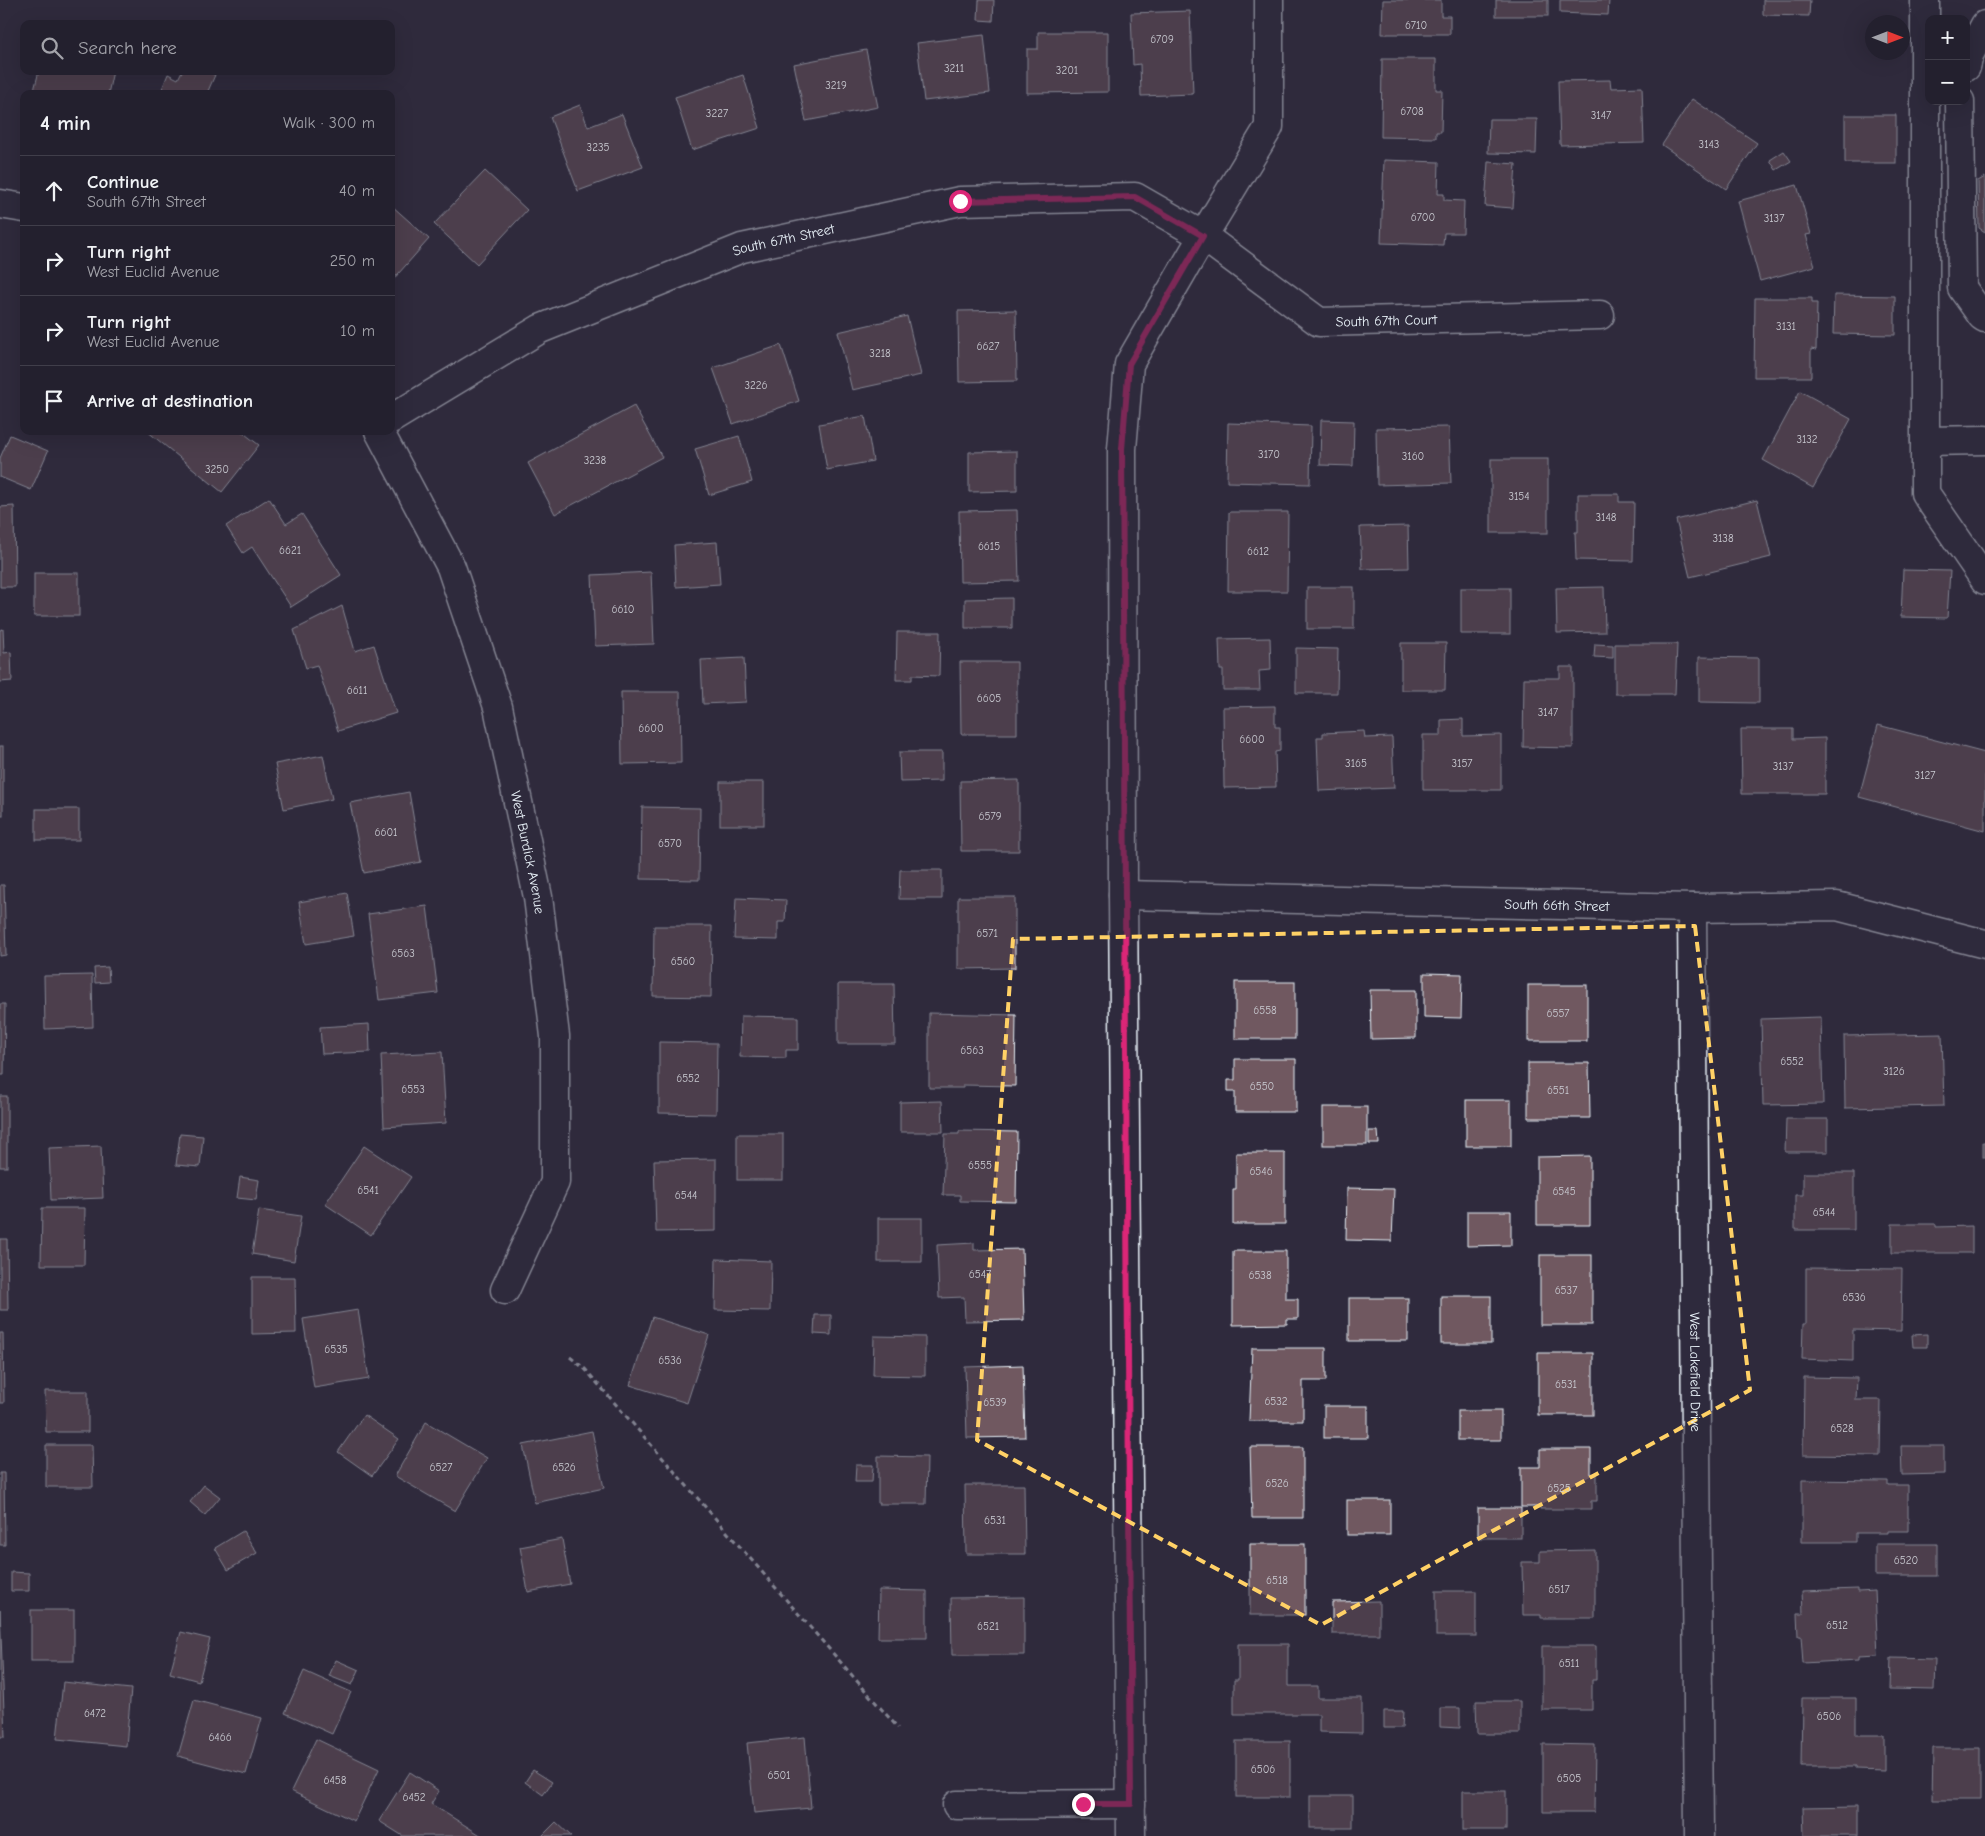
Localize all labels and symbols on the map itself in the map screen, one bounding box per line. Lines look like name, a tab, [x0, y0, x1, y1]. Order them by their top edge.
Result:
north arrow	[1865, 15, 1910, 60]
house number: 6710	[1405, 19, 1427, 32]
house number: 6709	[1150, 33, 1174, 46]
house number: 3211	[944, 62, 964, 75]
house number: 3201	[1056, 64, 1078, 77]
house number: 3219	[825, 79, 847, 92]
house number: 6708	[1400, 105, 1424, 118]
house number: 3227	[706, 107, 728, 120]
house number: 3147	[1591, 109, 1611, 122]
house number: 3143	[1699, 138, 1719, 151]
house number: 3235	[587, 141, 609, 154]
route start	[949, 190, 972, 213]
house number: 6700	[1411, 211, 1435, 224]
house number: 3137	[1764, 212, 1784, 225]
street label: South 67th Street	[730, 220, 837, 260]
street label: South 67th Court	[1335, 311, 1438, 330]
house number: 3131	[1776, 320, 1796, 333]
house number: 6627	[977, 340, 999, 353]
house number: 3218	[869, 347, 891, 360]
house number: 3226	[744, 379, 768, 392]
house number: 3132	[1796, 433, 1818, 446]
house number: 3170	[1258, 448, 1280, 461]
house number: 3160	[1402, 450, 1424, 463]
house number: 3238	[584, 454, 607, 467]
house number: 3250	[205, 463, 229, 476]
house number: 3154	[1508, 490, 1530, 503]
house number: 3148	[1596, 511, 1617, 524]
house number: 3138	[1712, 532, 1734, 545]
house number: 6615	[978, 540, 1000, 553]
house number: 6621	[279, 544, 301, 557]
house number: 6612	[1247, 545, 1269, 558]
house number: 6610	[612, 603, 634, 616]
house number: 6611	[347, 684, 367, 697]
house number: 6605	[977, 692, 1001, 705]
house number: 3147	[1538, 706, 1558, 719]
house number: 6600	[638, 722, 664, 735]
house number: 6600	[1239, 733, 1265, 746]
house number: 3165	[1345, 757, 1367, 770]
house number: 3157	[1451, 757, 1473, 770]
house number: 3137	[1773, 760, 1793, 773]
house number: 3127	[1915, 769, 1935, 782]
street label: West Burdick Avenue	[507, 789, 548, 915]
house number: 6579	[979, 810, 1002, 823]
house number: 6601	[375, 826, 397, 839]
house number: 6570	[658, 837, 682, 850]
street label: South 66th Street	[1504, 895, 1611, 915]
house number: 6571	[976, 927, 998, 940]
house number: 6563	[391, 947, 415, 960]
house number: 6560	[671, 955, 695, 968]
house number: 6558	[1253, 1004, 1277, 1017]
house number: 6557	[1546, 1007, 1570, 1020]
house number: 6563	[960, 1044, 984, 1057]
house number: 6552	[1780, 1055, 1804, 1068]
house number: 3126	[1883, 1065, 1905, 1078]
house number: 6552	[676, 1072, 700, 1085]
house number: 6550	[1250, 1080, 1274, 1093]
house number: 6553	[401, 1083, 425, 1096]
house number: 6551	[1547, 1084, 1569, 1097]
house number: 6555	[968, 1159, 992, 1172]
house number: 6546	[1249, 1165, 1273, 1178]
house number: 6541	[357, 1184, 379, 1197]
house number: 6545	[1552, 1185, 1576, 1198]
house number: 6544	[675, 1189, 697, 1202]
house number: 6544	[1813, 1206, 1835, 1219]
house number: 6547	[969, 1268, 991, 1281]
house number: 6538	[1248, 1269, 1272, 1282]
house number: 6537	[1555, 1284, 1577, 1297]
house number: 6536	[1842, 1291, 1866, 1304]
street label: West Lakefield Drive	[1687, 1312, 1704, 1432]
house number: 6535	[324, 1343, 348, 1356]
house number: 6536	[658, 1354, 682, 1367]
house number: 6531	[1555, 1378, 1577, 1391]
house number: 6532	[1264, 1395, 1288, 1408]
house number: 6539	[983, 1396, 1007, 1409]
house number: 6528	[1830, 1422, 1854, 1435]
house number: 6527	[430, 1461, 452, 1474]
house number: 6526	[552, 1461, 576, 1474]
house number: 6526	[1265, 1477, 1289, 1490]
house number: 6525	[1547, 1482, 1571, 1495]
house number: 6531	[984, 1514, 1006, 1527]
house number: 6520	[1894, 1554, 1918, 1567]
house number: 6518	[1266, 1574, 1288, 1587]
house number: 6517	[1548, 1583, 1570, 1596]
house number: 6512	[1826, 1619, 1848, 1632]
house number: 6521	[977, 1620, 999, 1633]
house number: 6511	[1559, 1657, 1579, 1670]
house number: 6472	[84, 1707, 106, 1720]
house number: 6506	[1817, 1710, 1841, 1723]
house number: 6466	[208, 1731, 232, 1744]
house number: 6506	[1251, 1763, 1275, 1776]
house number: 6501	[768, 1769, 790, 1782]
house number: 6505	[1557, 1772, 1581, 1785]
house number: 6458	[324, 1774, 347, 1787]
house number: 6452	[402, 1791, 426, 1804]
route end	[1072, 1793, 1095, 1816]

